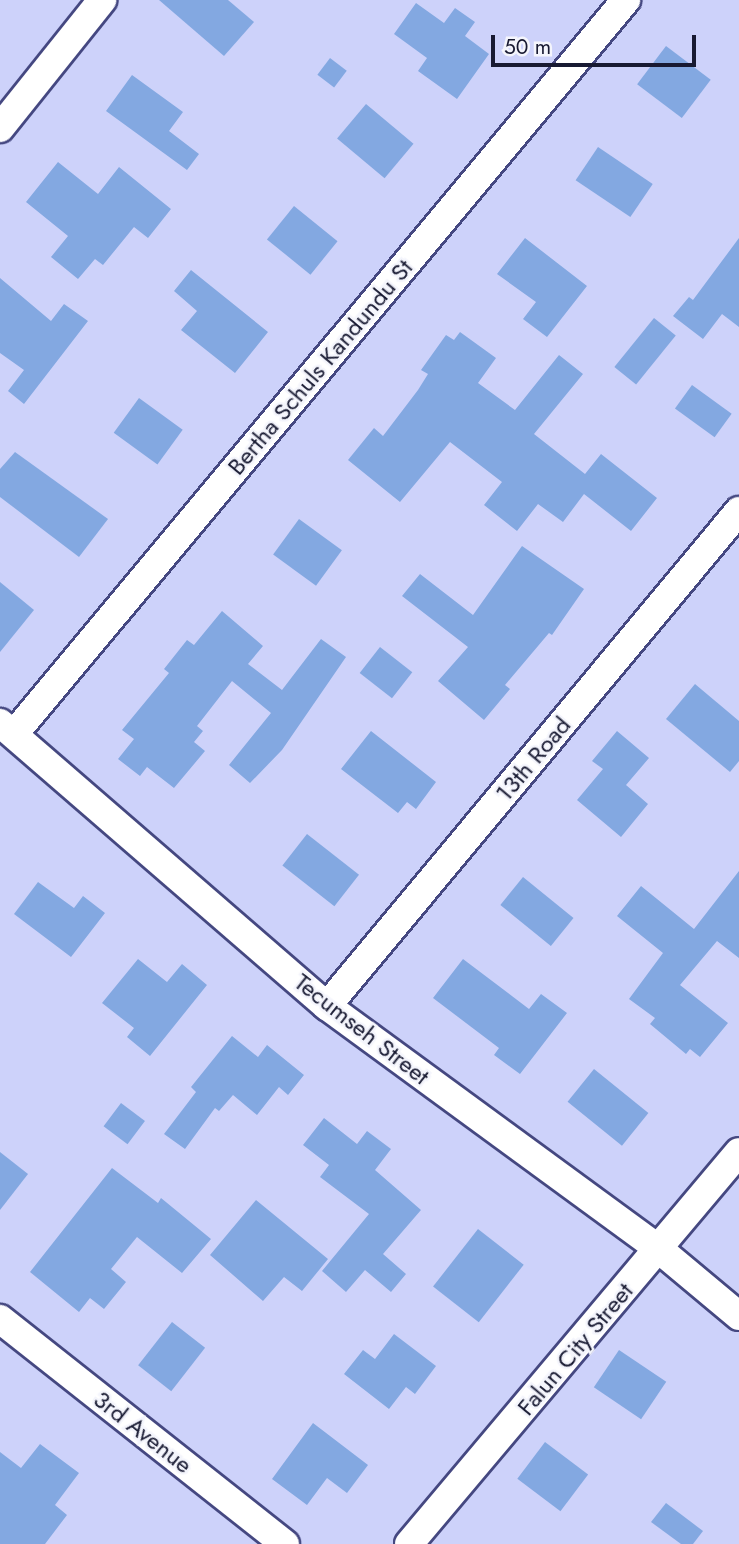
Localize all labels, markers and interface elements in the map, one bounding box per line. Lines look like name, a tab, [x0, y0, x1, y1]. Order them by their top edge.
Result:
scale bar	[494, 21, 699, 65]
text: 50 m	[504, 32, 551, 62]
street label: Bertha Schuls Kandundu St	[221, 253, 419, 481]
street label: 13th Road	[489, 711, 577, 807]
street label: Tecumseh Street	[289, 967, 435, 1091]
street label: Falun City Street	[511, 1277, 639, 1421]
street label: 3rd Avenue	[88, 1385, 198, 1479]

